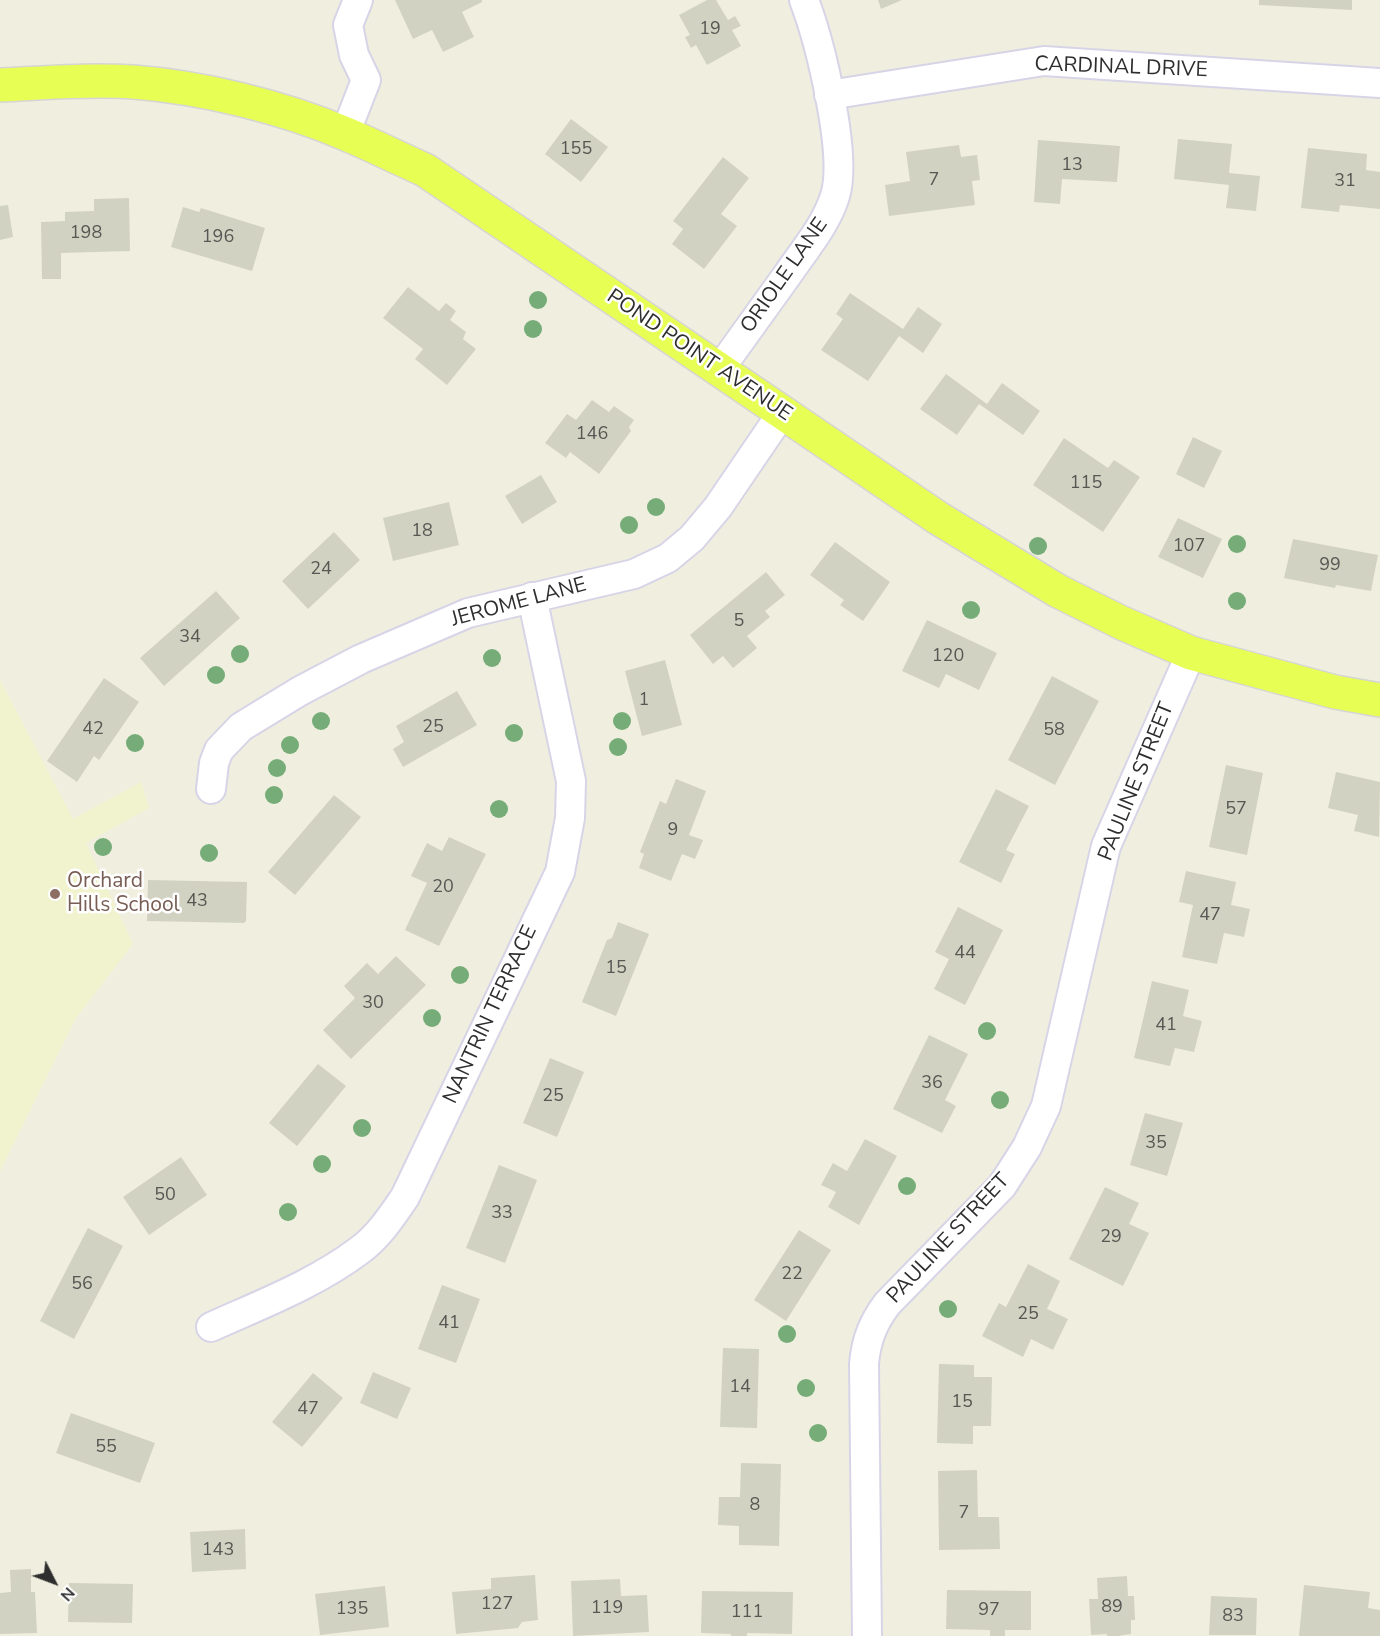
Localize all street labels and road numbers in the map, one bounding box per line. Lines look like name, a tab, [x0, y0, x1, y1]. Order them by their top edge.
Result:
street label: CARDINAL DRIVE	[1034, 52, 1208, 84]
street label: ORIOLE LANE	[736, 214, 834, 338]
street label: POND POINT AVENUE	[602, 285, 796, 427]
street label: JEROME LANE	[449, 573, 589, 633]
street label: PAULINE STREET	[1094, 699, 1180, 865]
street label: NANTRIN TERRACE	[439, 922, 543, 1108]
street label: PAULINE STREET	[882, 1169, 1016, 1309]

